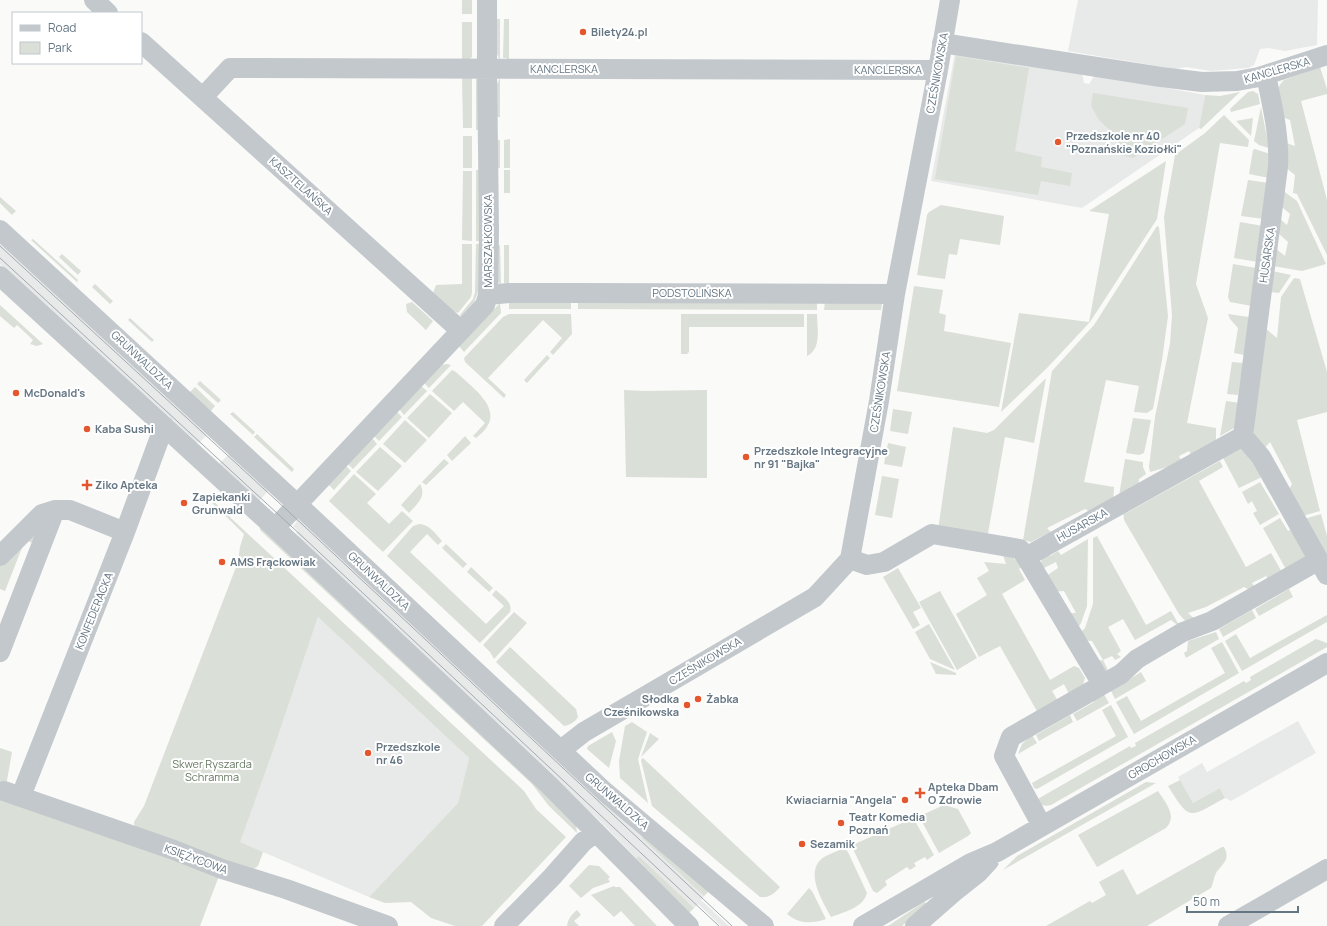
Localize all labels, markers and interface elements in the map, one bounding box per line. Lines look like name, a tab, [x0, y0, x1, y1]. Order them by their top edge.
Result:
legend	[12, 12, 142, 64]
text: Road	[48, 19, 76, 36]
place label: Bilety24.pl	[591, 24, 648, 39]
marker: Bilety24.pl	[578, 27, 588, 37]
street label: CZEŚNIKOWSKA	[922, 31, 951, 115]
text: Park	[48, 39, 73, 56]
street label: KANCLERSKA	[1242, 53, 1312, 86]
street label: KANCLERSKA	[530, 61, 598, 76]
street label: KANCLERSKA	[854, 62, 922, 77]
place label: Przedszkole nr 40 "Poznańskie Koziołki"	[1066, 128, 1182, 156]
marker: Przedszkole nr 40 "Poznańskie Koziołki"	[1053, 137, 1063, 147]
street label: KASZTELAŃSKA	[266, 153, 336, 218]
street label: MARSZAŁKOWSKA	[480, 194, 495, 288]
street label: HUSARSKA	[1255, 226, 1278, 284]
street label: PODSTOLIŃSKA	[652, 285, 732, 300]
street label: GRUNWALDZKA	[108, 327, 177, 392]
street label: CZEŚNIKOWSKA	[866, 350, 893, 434]
place label: McDonald's	[24, 385, 85, 400]
marker: McDonald's	[11, 388, 21, 398]
place label: Kaba Sushi	[95, 421, 154, 436]
marker: Kaba Sushi	[82, 424, 92, 434]
place label: Przedszkole Integracyjne nr 91 "Bajka"	[754, 443, 888, 471]
marker: Przedszkole Integracyjne nr 91 "Bajka"	[741, 452, 751, 462]
place label: Ziko Apteka	[95, 477, 158, 492]
marker: Ziko Apteka	[82, 480, 92, 490]
place label: Zapiekanki Grunwald	[192, 489, 250, 517]
marker: Zapiekanki Grunwald	[179, 498, 189, 508]
street label: HUSARSKA	[1054, 504, 1110, 545]
street label: GRUNWALDZKA	[345, 548, 414, 613]
place label: AMS Frąckowiak	[230, 554, 317, 569]
marker: AMS Frąckowiak	[217, 557, 227, 567]
street label: KONFEDERACKA	[71, 570, 116, 652]
street label: CZEŚNIKOWSKA	[666, 633, 744, 688]
place label: Słodka Cześnikowska	[604, 691, 679, 719]
place label: Żabka	[706, 691, 739, 706]
marker: Żabka	[693, 694, 703, 704]
marker: Słodka Cześnikowska	[682, 700, 692, 710]
street label: GROCHOWSKA	[1125, 731, 1198, 782]
place label: Przedszkole nr 46	[376, 739, 441, 767]
marker: Przedszkole nr 46	[363, 748, 373, 758]
park label: Skwer Ryszarda Schramma	[172, 756, 252, 784]
street label: GRUNWALDZKA	[582, 769, 652, 832]
place label: Apteka Dbam O Zdrowie	[928, 779, 999, 807]
marker: Apteka Dbam O Zdrowie	[915, 788, 925, 798]
place label: Kwiaciarnia "Angela"	[786, 792, 897, 807]
marker: Kwiaciarnia "Angela"	[900, 795, 910, 805]
place label: Teatr Komedia Poznań	[849, 809, 925, 837]
marker: Teatr Komedia Poznań	[836, 818, 846, 828]
place label: Sezamik	[810, 836, 856, 851]
marker: Sezamik	[797, 839, 807, 849]
street label: KSIĘŻYCOWA	[162, 840, 230, 877]
scale bar	[1187, 888, 1298, 914]
text: 50 m	[1193, 893, 1220, 910]

